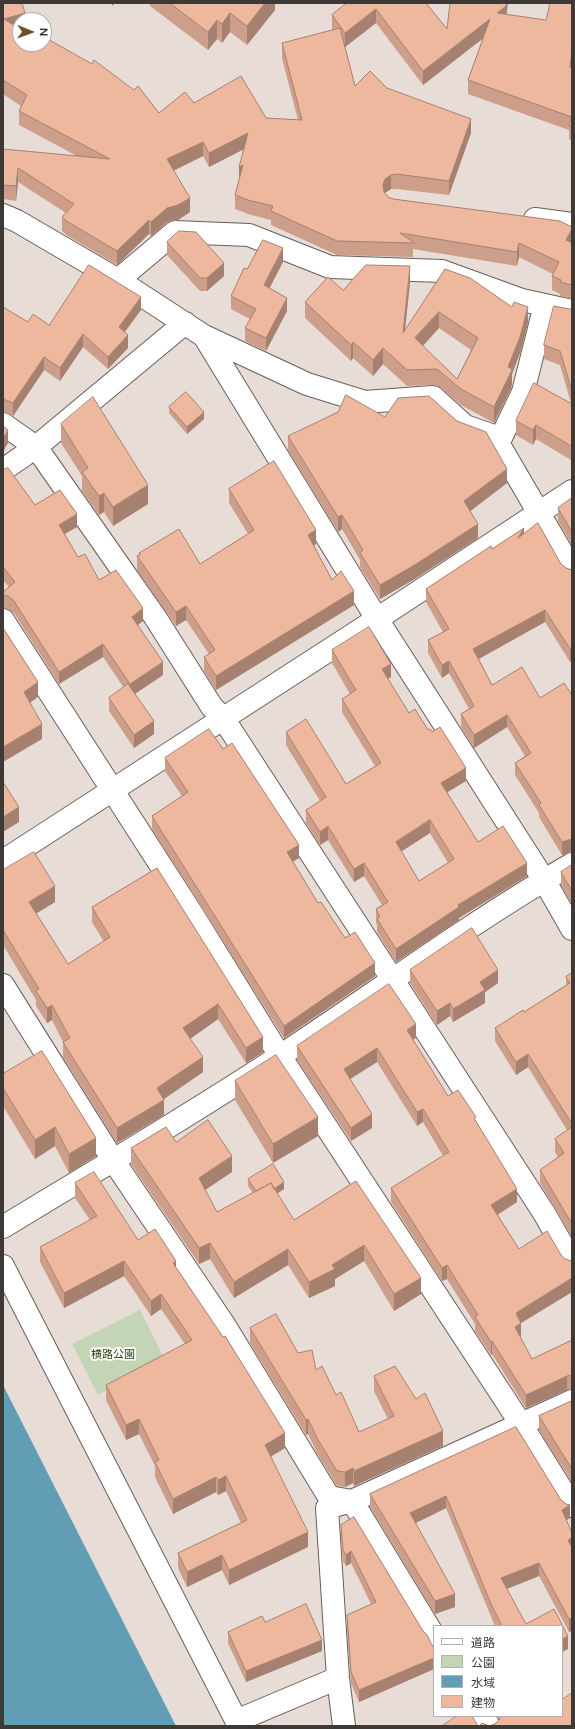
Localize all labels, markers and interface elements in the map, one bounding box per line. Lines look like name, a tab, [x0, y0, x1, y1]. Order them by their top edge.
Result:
north arrow	[12, 12, 52, 52]
text: N	[37, 28, 50, 37]
park label: 横路公園	[91, 1348, 135, 1362]
legend	[433, 1625, 563, 1717]
text: 道路	[471, 1636, 495, 1650]
text: 公園	[471, 1656, 495, 1670]
text: 水域	[471, 1676, 495, 1690]
text: 建物	[471, 1696, 495, 1710]

